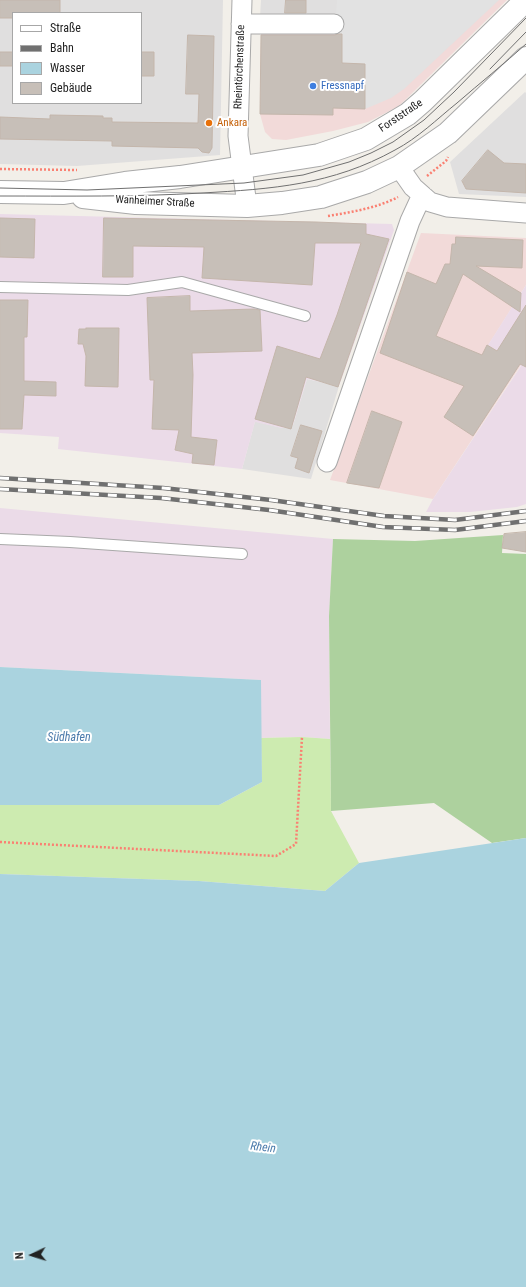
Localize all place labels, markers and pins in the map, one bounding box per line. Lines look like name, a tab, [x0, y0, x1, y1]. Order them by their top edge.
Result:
place label: Fressnapf	[321, 79, 364, 93]
marker: Fressnapf	[308, 81, 318, 91]
place label: Ankara	[217, 116, 247, 130]
marker: Ankara	[204, 118, 214, 128]

